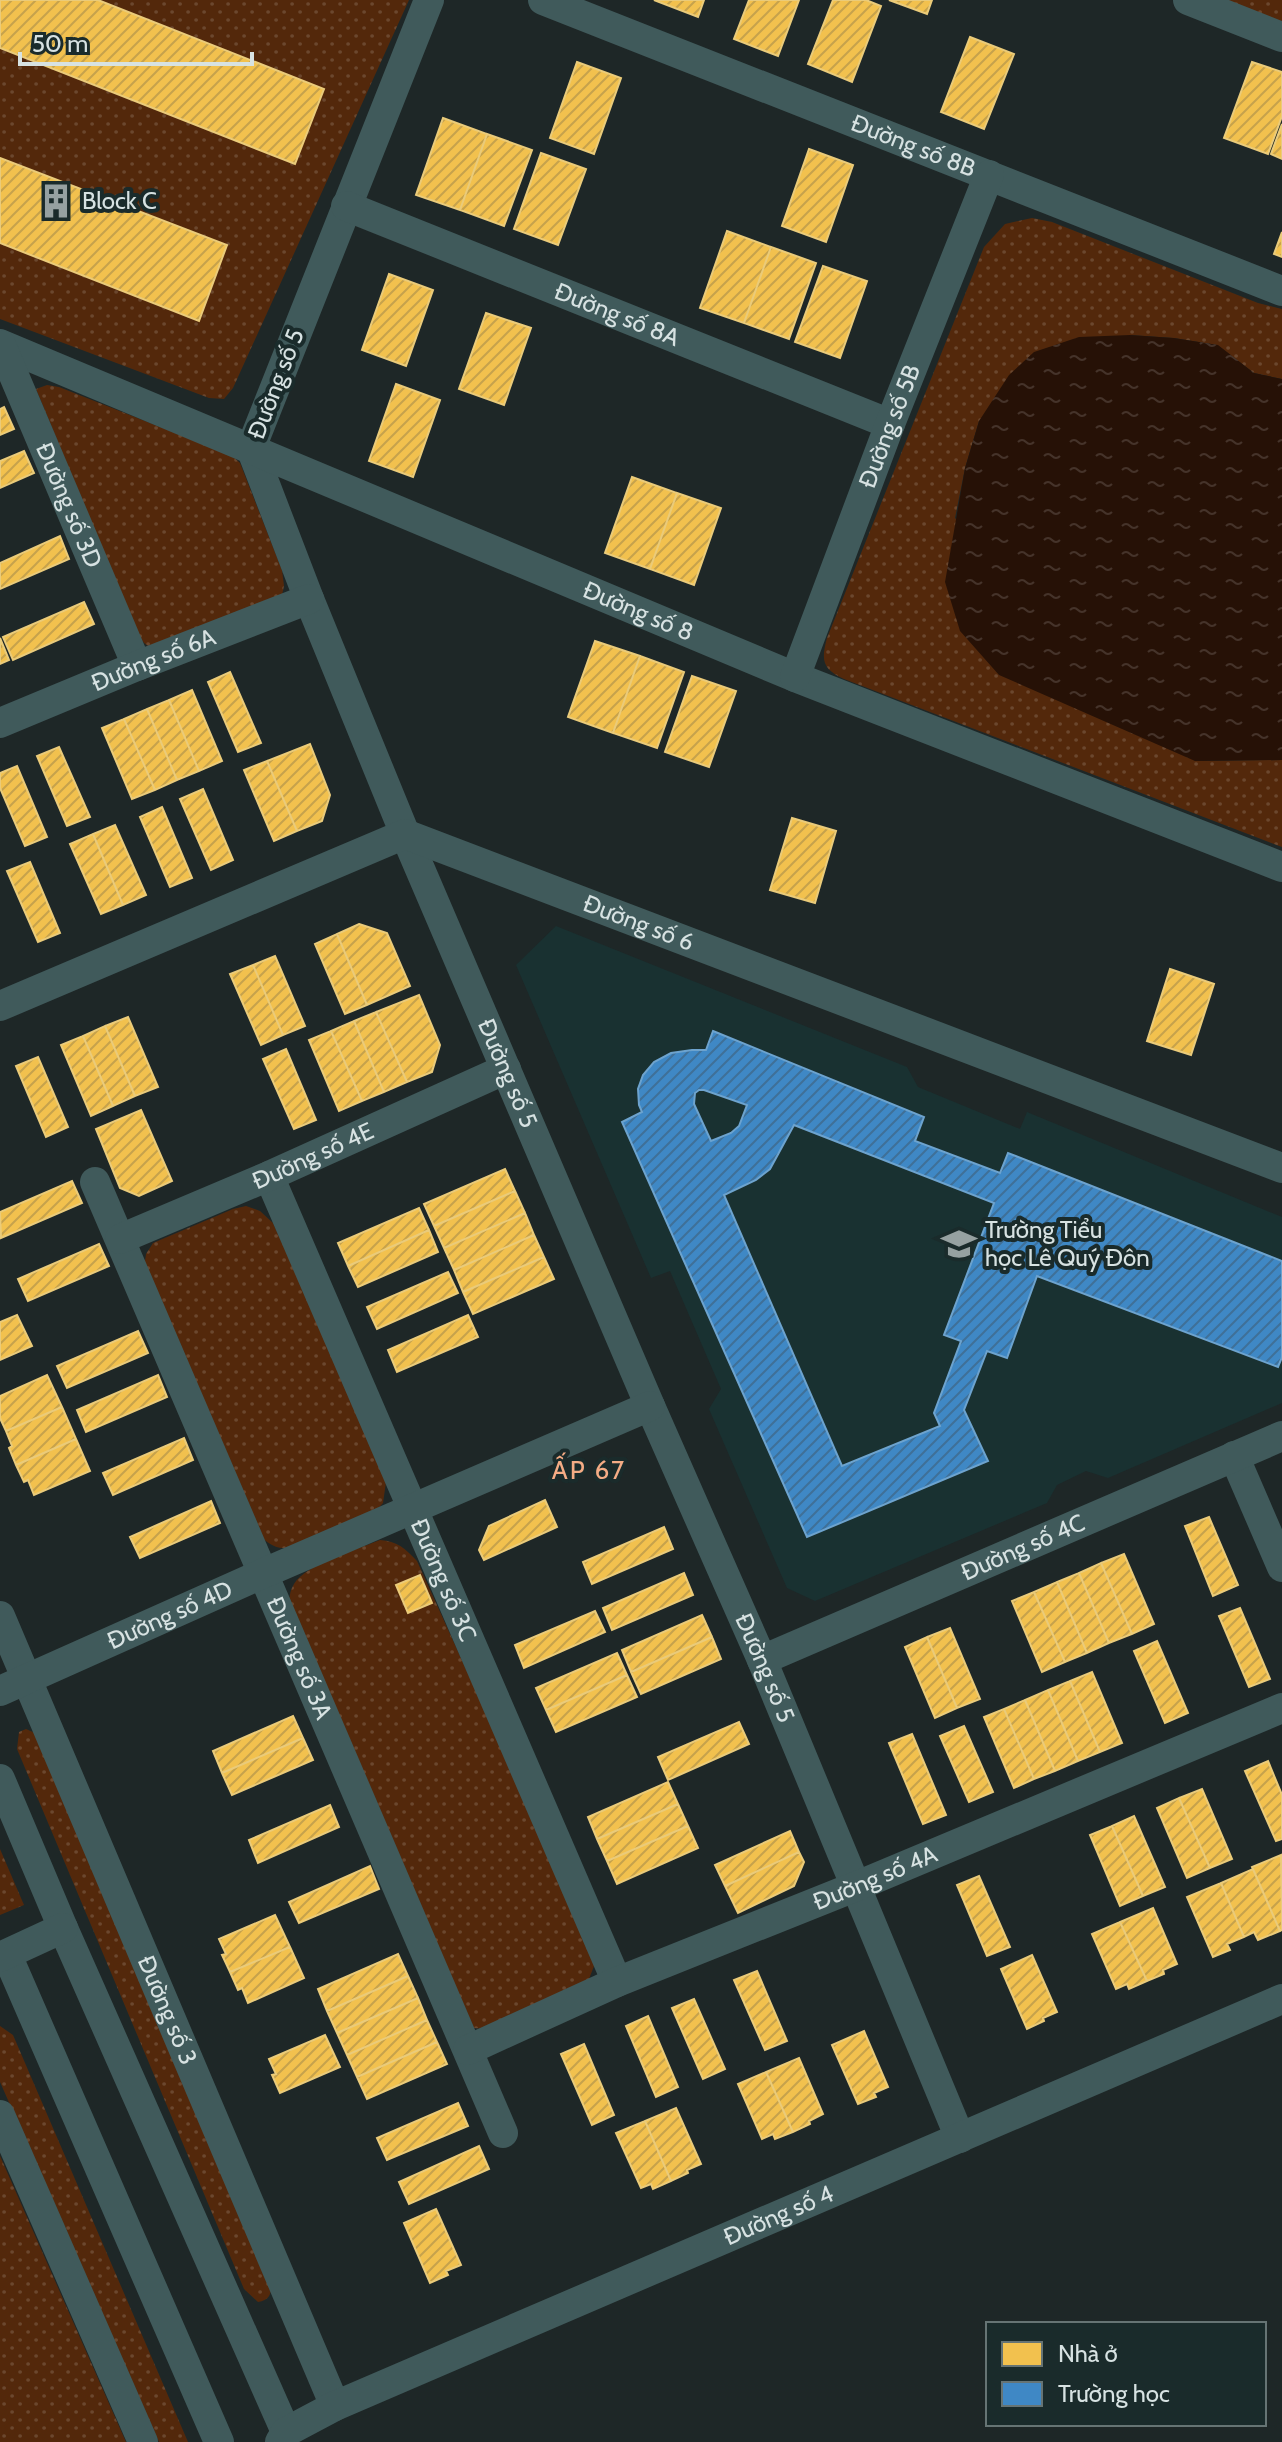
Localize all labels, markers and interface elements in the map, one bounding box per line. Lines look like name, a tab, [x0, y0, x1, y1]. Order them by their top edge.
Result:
scale bar	[20, 16, 252, 66]
text: 50 m	[32, 29, 88, 58]
street label: Đường số 8B	[847, 108, 980, 183]
building icon: Block C	[37, 182, 75, 220]
place label: Block C	[82, 186, 157, 215]
street label: Đường số 8A	[551, 276, 684, 352]
street label: Đường số 5	[241, 325, 310, 443]
street label: Đường số 5B	[852, 360, 926, 492]
street label: Đường số 3D	[30, 438, 109, 572]
street label: Đường số 8	[579, 575, 698, 647]
street label: Đường số 6A	[87, 622, 220, 697]
street label: Đường số 6	[579, 888, 698, 957]
street label: Đường số 5	[472, 1014, 544, 1132]
street label: Đường số 4E	[248, 1116, 378, 1195]
place label: Trường Tiểu học Lê Quý Đôn	[985, 1215, 1150, 1272]
school or university icon: Trường Tiểu học Lê Quý Đôn	[940, 1225, 978, 1263]
district label: ẤP 67	[552, 1452, 626, 1486]
street label: Đường số 4C	[957, 1508, 1089, 1586]
street label: Đường số 3C	[405, 1514, 483, 1645]
street label: Đường số 4D	[103, 1574, 237, 1655]
street label: Đường số 3A	[261, 1592, 339, 1724]
street label: Đường số 5	[729, 1609, 801, 1727]
street label: Đường số 4A	[809, 1839, 941, 1916]
street label: Đường số 3	[132, 1951, 203, 2069]
street label: Đường số 4	[719, 2179, 838, 2251]
legend	[986, 2322, 1266, 2426]
text: Nhà ở	[1058, 2339, 1118, 2368]
text: Trường học	[1058, 2379, 1170, 2408]

